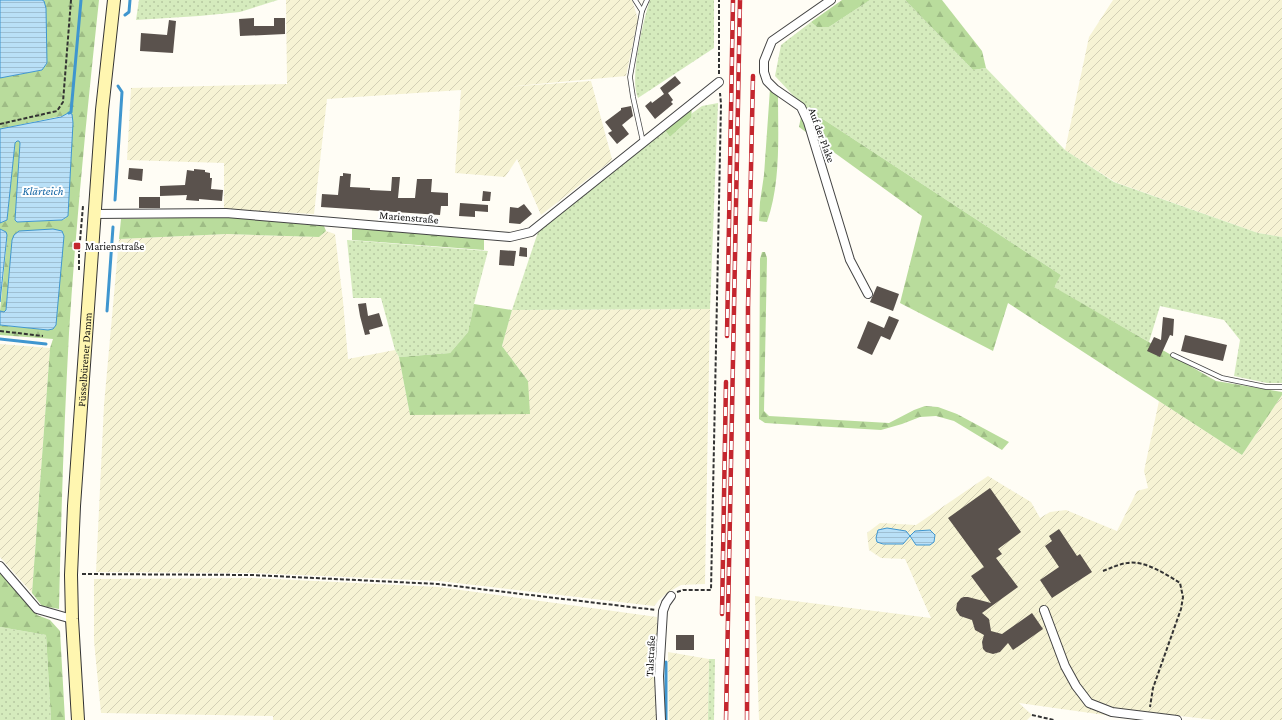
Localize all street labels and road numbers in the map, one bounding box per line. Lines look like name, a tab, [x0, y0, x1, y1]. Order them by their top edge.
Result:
street label: Auf der Plake	[807, 106, 838, 164]
street label: Marienstraße	[379, 208, 439, 226]
street label: Püsselbürener Damm	[75, 312, 94, 407]
street label: Talstraße	[643, 635, 657, 677]

